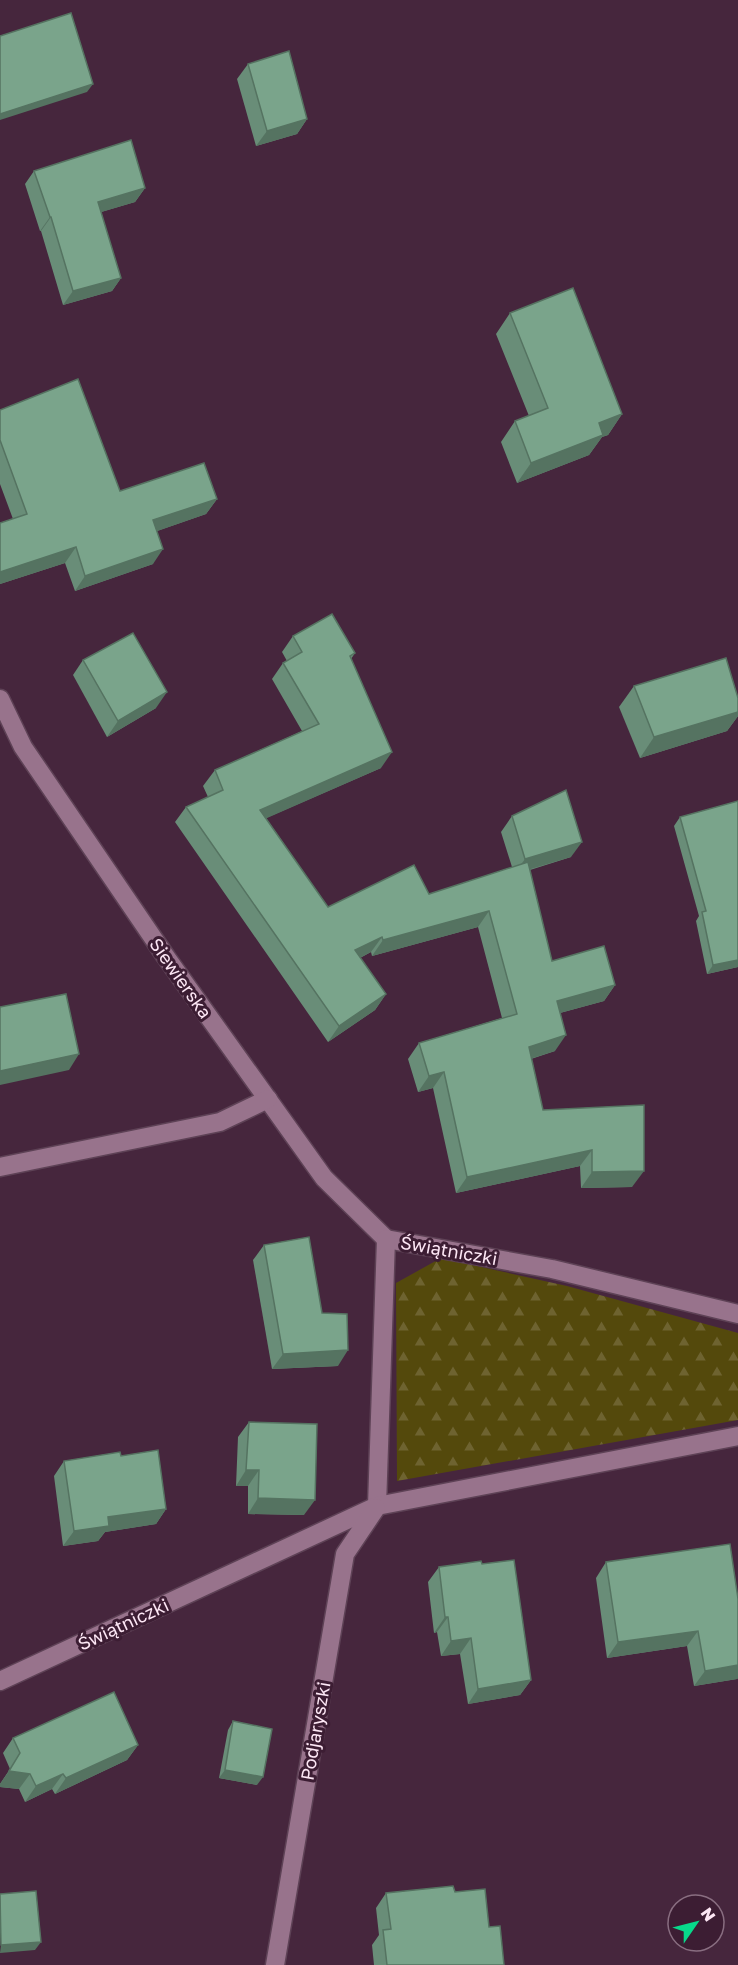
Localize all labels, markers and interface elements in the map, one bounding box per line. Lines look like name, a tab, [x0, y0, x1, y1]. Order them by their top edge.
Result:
street label: Siewierska	[145, 934, 217, 1022]
street label: Świątniczki	[399, 1231, 499, 1269]
street label: Świątniczki	[74, 1593, 172, 1655]
street label: Podjaryszki	[295, 1680, 335, 1782]
north arrow	[666, 1893, 726, 1953]
text: N	[697, 1904, 720, 1925]

